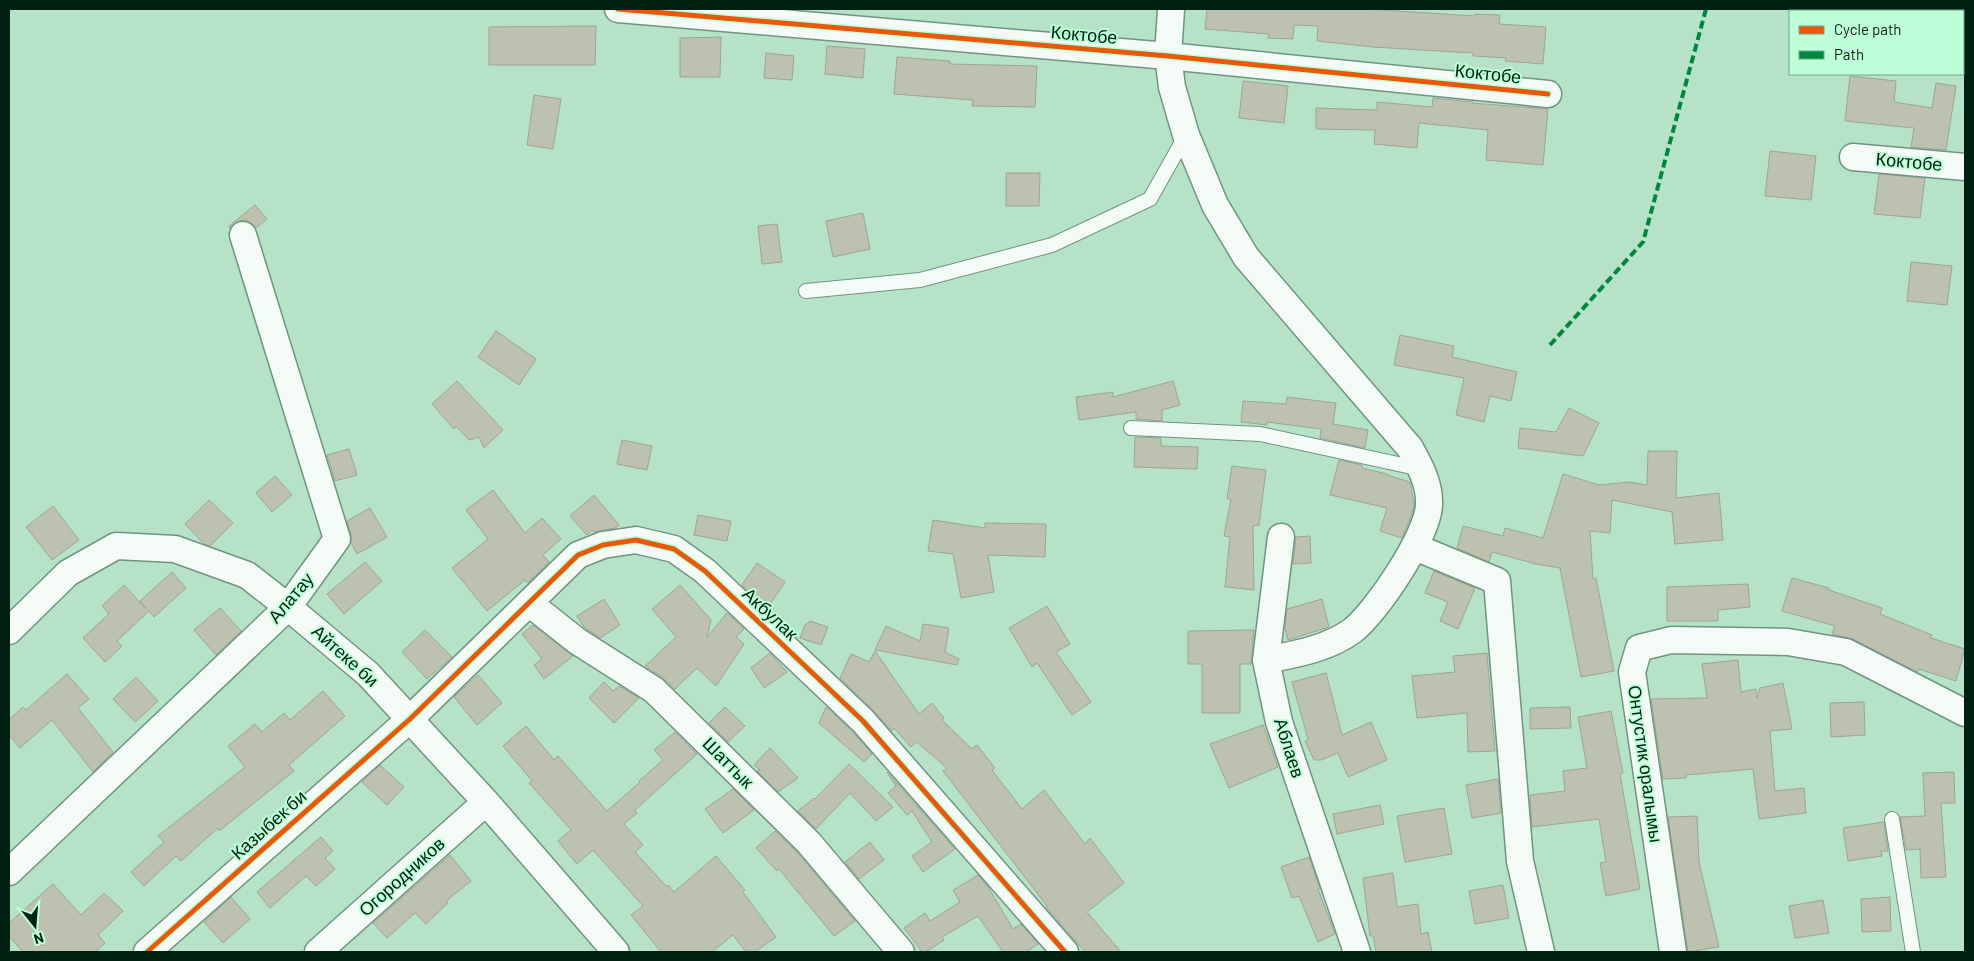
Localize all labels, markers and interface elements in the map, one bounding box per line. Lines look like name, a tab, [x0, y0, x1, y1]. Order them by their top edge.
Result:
legend	[1789, 10, 1964, 75]
street label: Коктобе	[1050, 20, 1118, 48]
text: Cycle path	[1834, 20, 1901, 38]
text: Path	[1834, 45, 1864, 63]
street label: Коктобе	[1454, 59, 1522, 87]
street label: Коктобе	[1875, 147, 1943, 175]
street label: Алатау	[263, 568, 318, 627]
street label: Акбулак	[739, 582, 803, 644]
street label: Айтеке би	[308, 620, 384, 691]
street label: Онтустик оралымы	[1624, 684, 1668, 844]
street label: Аблаев	[1270, 715, 1310, 780]
street label: Шаттык	[699, 732, 759, 793]
street label: Казыбек би	[226, 785, 310, 864]
street label: Огородников	[354, 832, 449, 921]
north arrow	[10, 901, 60, 951]
text: N	[32, 929, 46, 948]

